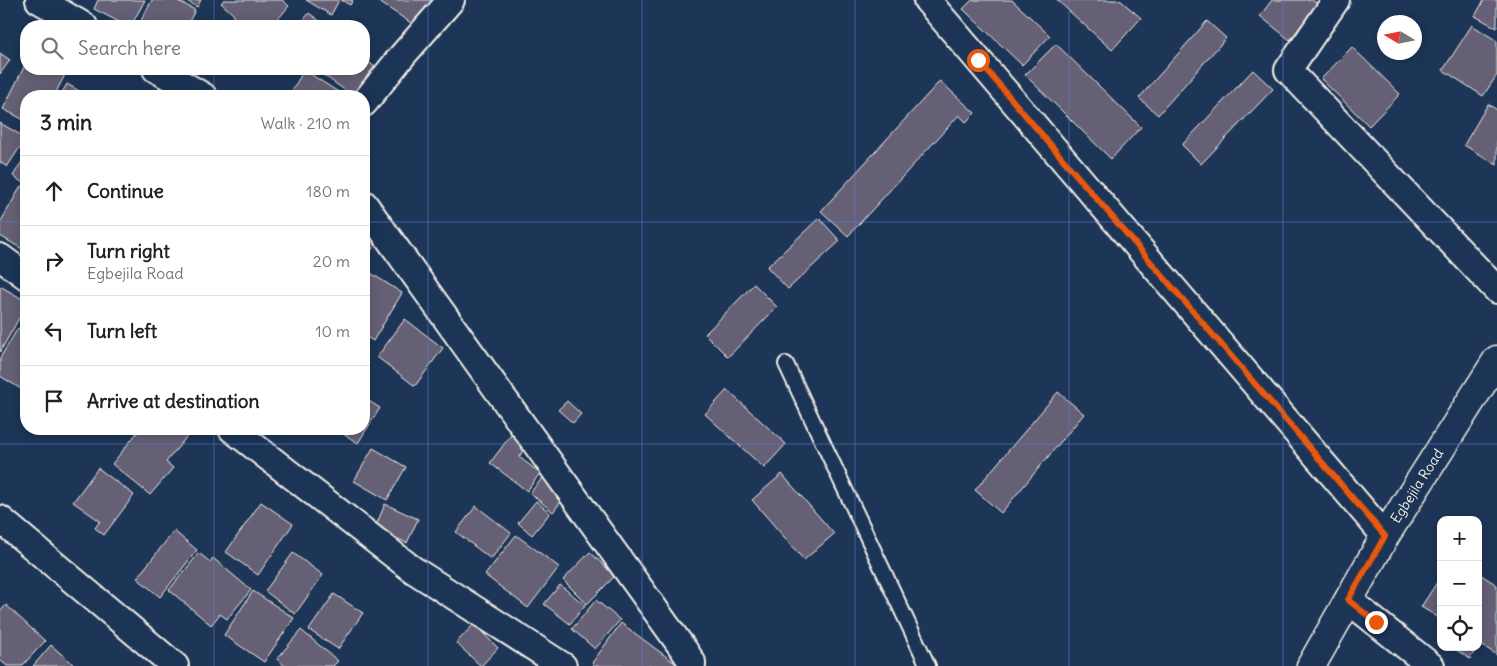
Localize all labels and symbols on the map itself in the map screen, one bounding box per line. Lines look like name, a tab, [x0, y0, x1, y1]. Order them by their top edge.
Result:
north arrow	[1377, 15, 1422, 60]
route start	[967, 49, 990, 72]
street label: Egbejila Road	[1387, 445, 1447, 526]
route end	[1365, 611, 1388, 634]

